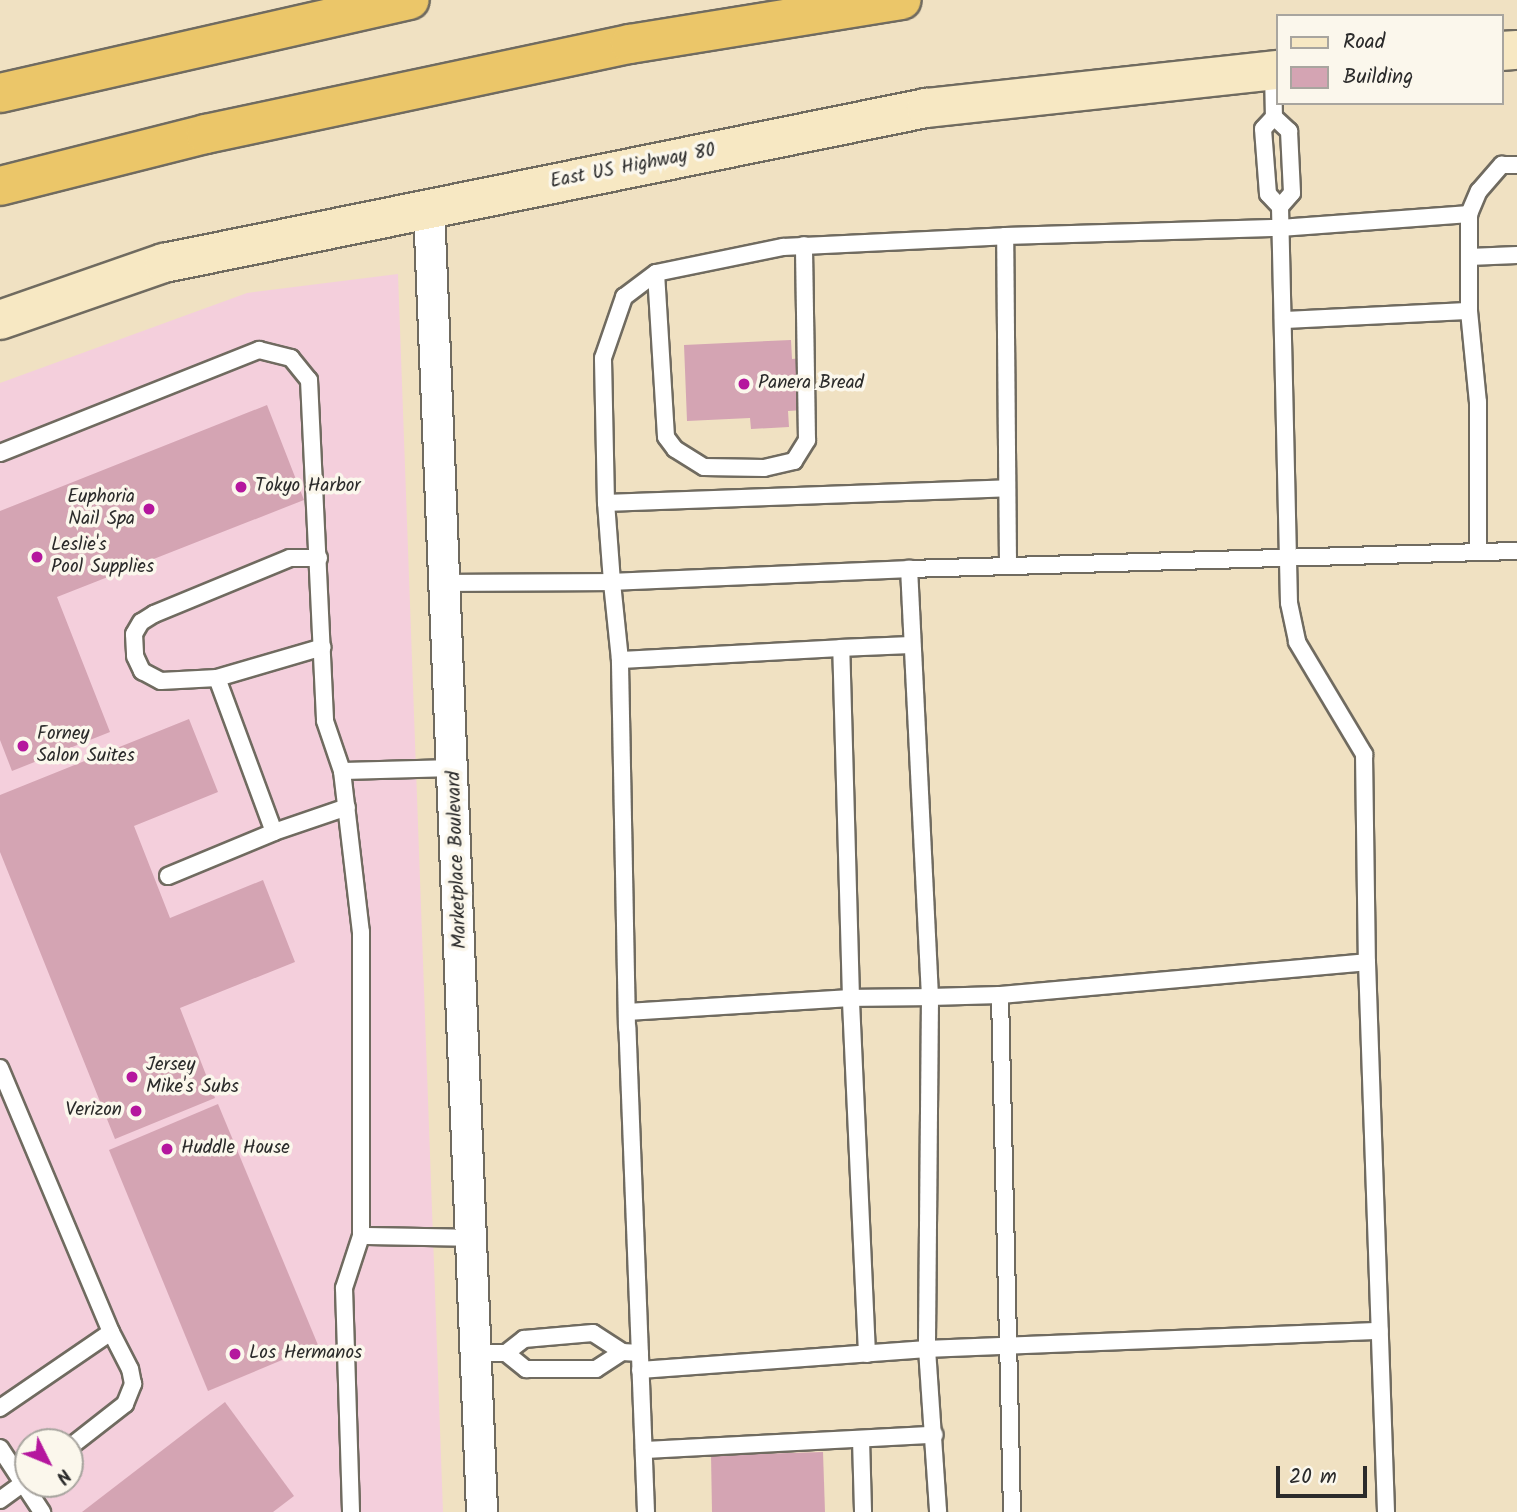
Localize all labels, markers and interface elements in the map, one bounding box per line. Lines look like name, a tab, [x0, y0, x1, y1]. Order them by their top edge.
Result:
legend	[1276, 14, 1503, 105]
text: Road	[1343, 26, 1385, 59]
text: Building	[1343, 61, 1413, 94]
street label: East US Highway 80	[548, 140, 718, 194]
place label: Panera Bread	[758, 373, 864, 395]
marker: Panera Bread	[736, 376, 752, 392]
place label: Tokyo Harbor	[255, 476, 361, 498]
marker: Tokyo Harbor	[233, 479, 249, 495]
place label: Euphoria Nail Spa	[67, 487, 135, 531]
marker: Euphoria Nail Spa	[141, 501, 157, 517]
place label: Leslie's Pool Supplies	[51, 535, 154, 579]
marker: Leslie's Pool Supplies	[29, 549, 45, 565]
place label: Forney Salon Suites	[37, 724, 135, 768]
marker: Forney Salon Suites	[15, 738, 31, 754]
street label: Marketplace Boulevard	[444, 771, 472, 949]
place label: Jersey Mike's Subs	[146, 1055, 239, 1099]
marker: Jersey Mike's Subs	[124, 1069, 140, 1085]
place label: Verizon	[65, 1100, 122, 1122]
marker: Verizon	[128, 1103, 144, 1119]
place label: Huddle House	[181, 1138, 290, 1160]
marker: Huddle House	[159, 1141, 175, 1157]
place label: Los Hermanos	[249, 1343, 362, 1365]
marker: Los Hermanos	[227, 1346, 243, 1362]
north arrow	[14, 1428, 84, 1498]
scale bar	[1279, 1452, 1370, 1496]
text: N	[48, 1461, 78, 1491]
text: 20 m	[1289, 1461, 1337, 1494]

